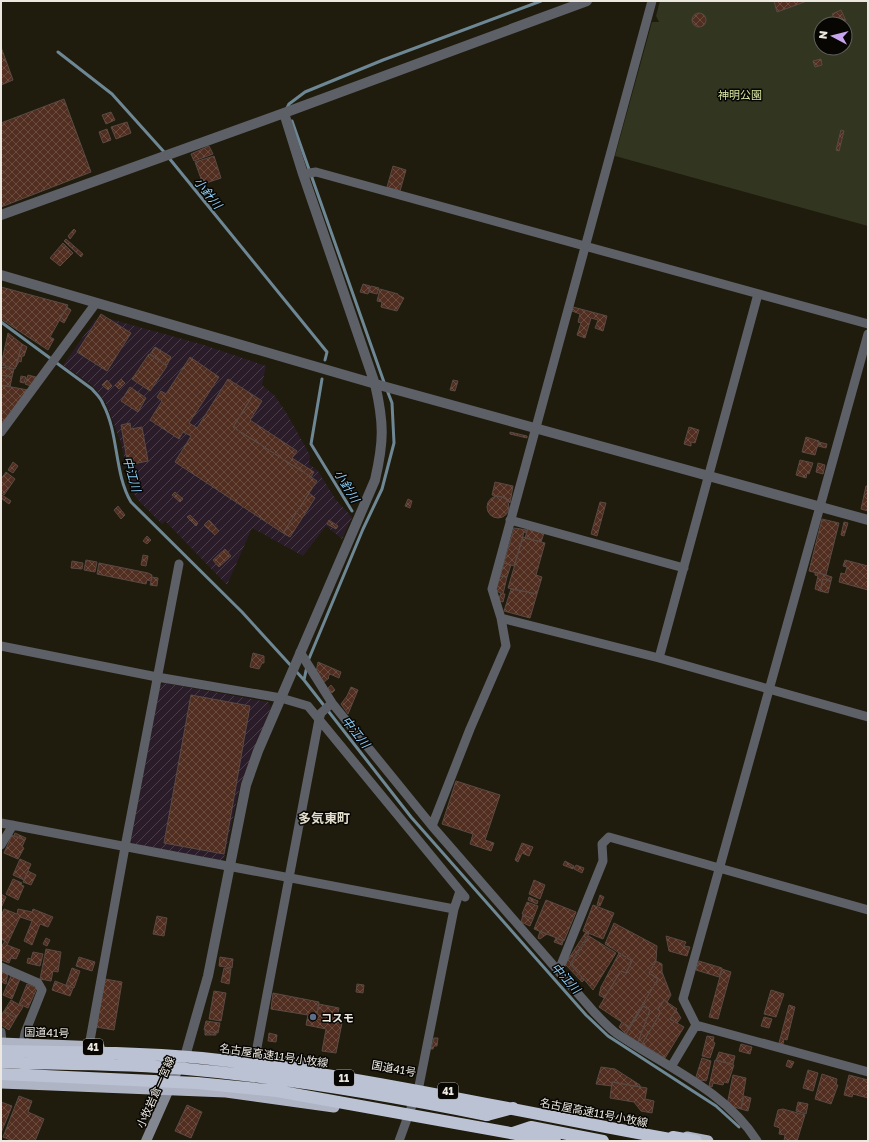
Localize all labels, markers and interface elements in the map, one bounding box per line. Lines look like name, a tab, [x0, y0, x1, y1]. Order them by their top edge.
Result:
north arrow	[813, 16, 853, 56]
text: N	[816, 30, 830, 40]
park label: 神明公園	[718, 88, 762, 101]
water label: 小針川	[191, 174, 226, 213]
water label: 中江川	[120, 455, 145, 495]
water label: 小針川	[331, 467, 364, 507]
water label: 中江川	[339, 713, 374, 752]
district label: 多気東町	[298, 810, 350, 826]
water label: 中江川	[548, 960, 585, 998]
place label: コスモ	[321, 1011, 354, 1024]
marker: コスモ	[308, 1012, 318, 1022]
street label: 国道41号	[24, 1025, 70, 1039]
road number: 41	[83, 1039, 103, 1055]
street label: 名古屋高速11号小牧線	[219, 1041, 329, 1069]
street label: 小牧岩倉一宮線	[133, 1054, 177, 1130]
street label: 国道41号	[371, 1058, 417, 1078]
road number: 11	[334, 1070, 354, 1086]
road number: 41	[438, 1083, 458, 1099]
street label: 名古屋高速11号小牧線	[539, 1095, 649, 1129]

